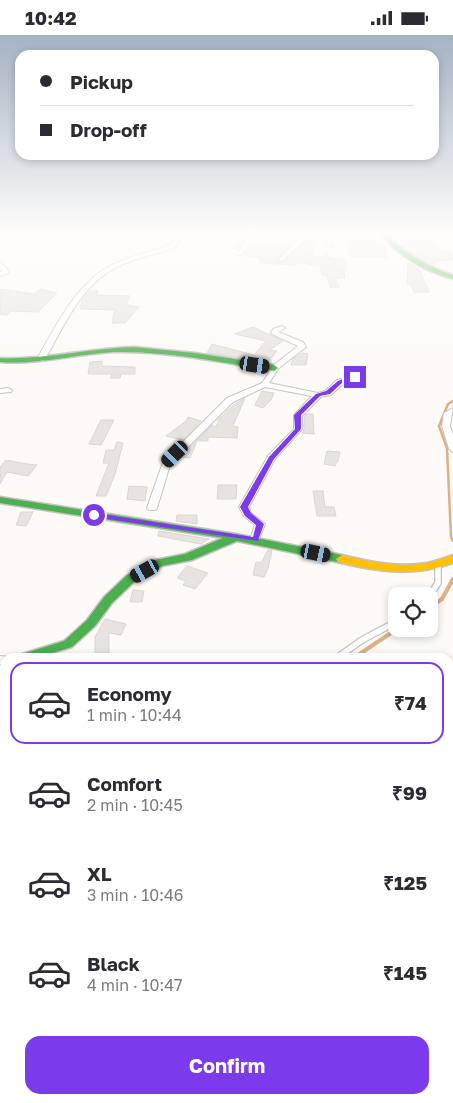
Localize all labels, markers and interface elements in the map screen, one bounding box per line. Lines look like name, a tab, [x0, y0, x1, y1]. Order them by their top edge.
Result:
text: 10:42	[25, 6, 77, 29]
text: Pickup	[70, 70, 133, 93]
text: Drop-off	[70, 118, 147, 141]
car	[239, 355, 270, 375]
route end	[344, 366, 366, 388]
car	[159, 438, 190, 470]
route start	[83, 504, 105, 526]
car	[299, 543, 332, 563]
car	[128, 557, 161, 585]
map controls	[388, 587, 438, 637]
button: locate	[388, 587, 438, 637]
icon: car	[27, 681, 72, 726]
text: Economy	[87, 682, 172, 705]
text: ₹74	[394, 691, 427, 714]
text: 1 min · 10:44	[87, 705, 182, 725]
icon: car	[27, 771, 72, 816]
text: Comfort	[87, 772, 162, 795]
text: ₹99	[392, 781, 427, 804]
text: 2 min · 10:45	[87, 795, 183, 815]
icon: car	[27, 861, 72, 906]
text: XL	[87, 862, 112, 885]
text: ₹125	[383, 871, 427, 894]
text: 3 min · 10:46	[87, 885, 183, 905]
icon: car	[27, 951, 72, 996]
text: Black	[87, 952, 140, 975]
text: ₹145	[383, 961, 427, 984]
text: 4 min · 10:47	[87, 975, 183, 995]
button: Confirm	[25, 1036, 429, 1094]

